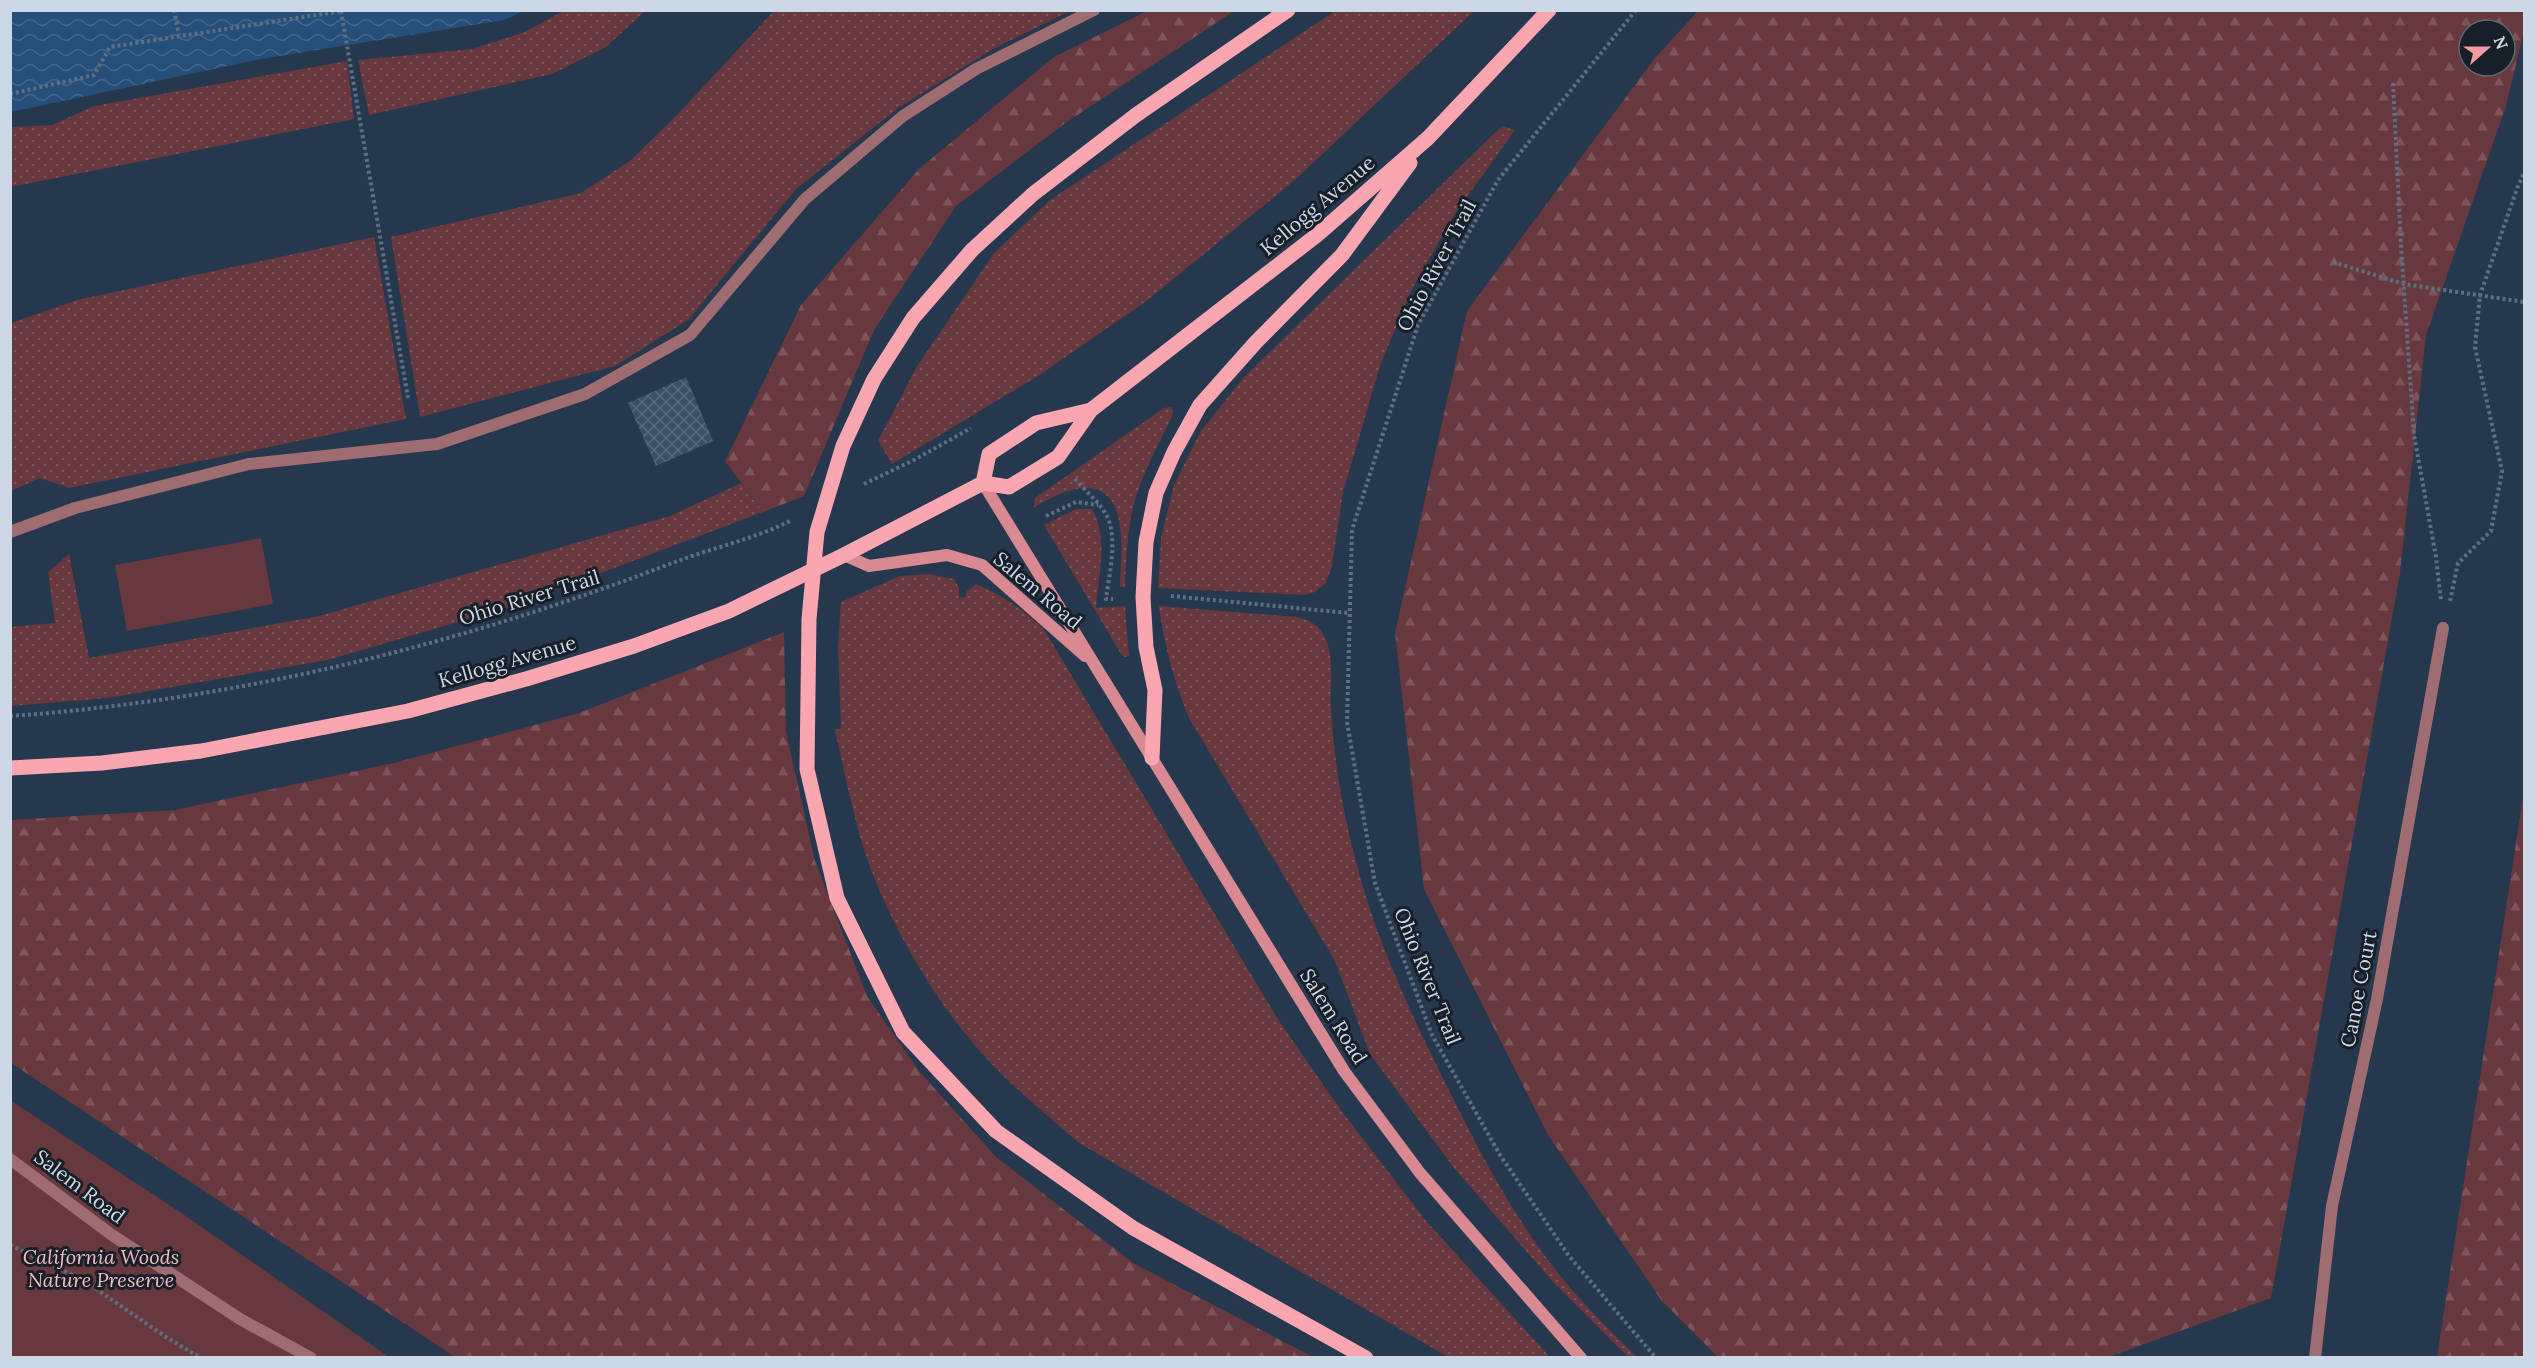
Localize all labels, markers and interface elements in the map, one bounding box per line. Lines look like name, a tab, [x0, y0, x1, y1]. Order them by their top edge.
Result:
north arrow	[2457, 18, 2517, 78]
text: N	[2489, 33, 2513, 52]
street label: Kellogg Avenue	[1255, 150, 1380, 260]
street label: Ohio River Trail	[1391, 195, 1481, 335]
street label: Salem Road	[989, 546, 1087, 634]
street label: Ohio River Trail	[456, 564, 602, 630]
street label: Kellogg Avenue	[435, 629, 579, 693]
street label: Ohio River Trail	[1389, 904, 1467, 1048]
street label: Canoe Court	[2334, 928, 2382, 1050]
street label: Salem Road	[1295, 964, 1373, 1068]
street label: Salem Road	[30, 1144, 130, 1228]
park label: California Woods Nature Preserve	[23, 1244, 179, 1292]

